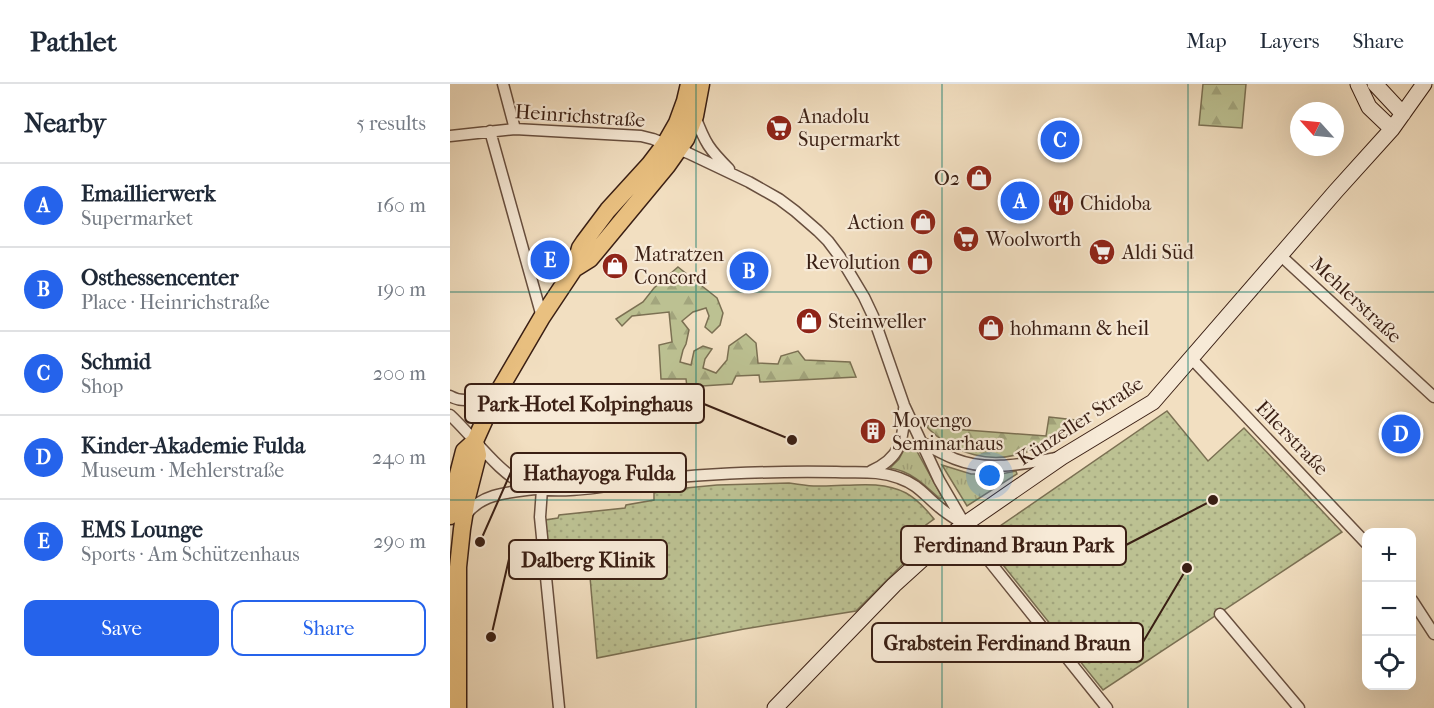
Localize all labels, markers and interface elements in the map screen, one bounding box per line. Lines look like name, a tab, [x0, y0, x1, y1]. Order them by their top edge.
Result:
text: Pathlet	[30, 25, 117, 58]
text: Map	[1186, 29, 1227, 53]
text: Layers	[1260, 29, 1319, 53]
text: Share	[1352, 29, 1404, 53]
street label: Heinrichstraße	[514, 100, 646, 132]
north arrow	[1290, 102, 1344, 156]
place label: Anadolu Supermarkt	[797, 105, 900, 151]
text: Nearby	[24, 108, 106, 139]
text: 5 results	[356, 112, 426, 135]
supermarket icon: Anadolu Supermarkt	[764, 113, 794, 143]
pin: C	[1040, 118, 1080, 162]
shop icon: O2	[964, 163, 994, 193]
place label: O2	[934, 167, 960, 190]
pin: A	[1000, 178, 1040, 224]
text: Emaillierwerk	[81, 181, 216, 207]
restaurant icon: Chidoba	[1046, 188, 1076, 218]
place label: Chidoba	[1080, 192, 1152, 215]
text: A	[37, 194, 50, 217]
text: 160 m	[376, 194, 426, 217]
text: Supermarket	[81, 207, 193, 230]
shop icon: Action	[908, 207, 938, 237]
place label: Action	[847, 211, 904, 234]
supermarket icon: Woolworth	[951, 224, 981, 254]
place label: Woolworth	[985, 228, 1082, 251]
supermarket icon: Aldi Süd	[1087, 237, 1117, 267]
pin: E	[530, 238, 570, 282]
place label: Aldi Süd	[1121, 241, 1195, 264]
place label: Matratzen Concord	[634, 243, 724, 289]
shop icon: Revolution	[905, 247, 935, 277]
pin: B	[730, 248, 768, 294]
shop icon: Matratzen Concord	[600, 251, 630, 281]
place label: Revolution	[805, 251, 900, 274]
street label: Mehlerstraße	[1306, 252, 1406, 348]
text: Osthessencenter	[81, 265, 239, 291]
text: B	[37, 278, 50, 301]
text: 190 m	[376, 278, 426, 301]
text: Place · Heinrichstraße	[81, 291, 270, 314]
shop icon: Steinweller	[794, 306, 824, 336]
place label: Steinweller	[828, 310, 927, 333]
shop icon: hohmann & heil	[976, 313, 1006, 343]
place label: hohmann & heil	[1010, 317, 1149, 340]
text: Schmid	[81, 349, 151, 375]
text: C	[37, 362, 50, 385]
text: 200 m	[373, 362, 426, 385]
street label: Künzeller Straße	[1013, 372, 1147, 470]
text: Shop	[81, 375, 123, 398]
callout: Park-Hotel Kolpinghaus	[465, 384, 704, 423]
text: Park-Hotel Kolpinghaus	[477, 392, 693, 416]
street label: Ellerstraße	[1251, 396, 1333, 480]
place label: Movengo Seminarhaus	[892, 409, 1003, 455]
pin: D	[1382, 412, 1420, 456]
building icon: Movengo Seminarhaus	[858, 416, 888, 446]
text: Kinder-Akademie Fulda	[81, 433, 305, 459]
text: D	[36, 446, 51, 469]
text: 240 m	[372, 446, 426, 469]
callout: Hathayoga Fulda	[511, 453, 686, 492]
text: Museum · Mehlerstraße	[81, 459, 284, 482]
text: Hathayoga Fulda	[523, 461, 676, 485]
your location	[975, 461, 1004, 490]
text: EMS Lounge	[81, 517, 203, 543]
callout: Ferdinand Braun Park	[901, 526, 1126, 565]
map controls	[1362, 528, 1416, 690]
button: +	[1362, 528, 1416, 582]
text: E	[37, 530, 50, 553]
text: 290 m	[373, 530, 426, 553]
text: Ferdinand Braun Park	[913, 533, 1115, 557]
callout: Dalberg Klinik	[509, 540, 667, 579]
text: Sports · Am Schützenhaus	[81, 543, 300, 566]
text: Dalberg Klinik	[521, 548, 656, 572]
button: −	[1362, 582, 1416, 636]
button: Save	[24, 600, 219, 656]
button: Share	[231, 600, 426, 656]
callout: Grabstein Ferdinand Braun	[872, 623, 1143, 662]
text: Grabstein Ferdinand Braun	[883, 631, 1131, 655]
button: locate	[1362, 636, 1416, 690]

